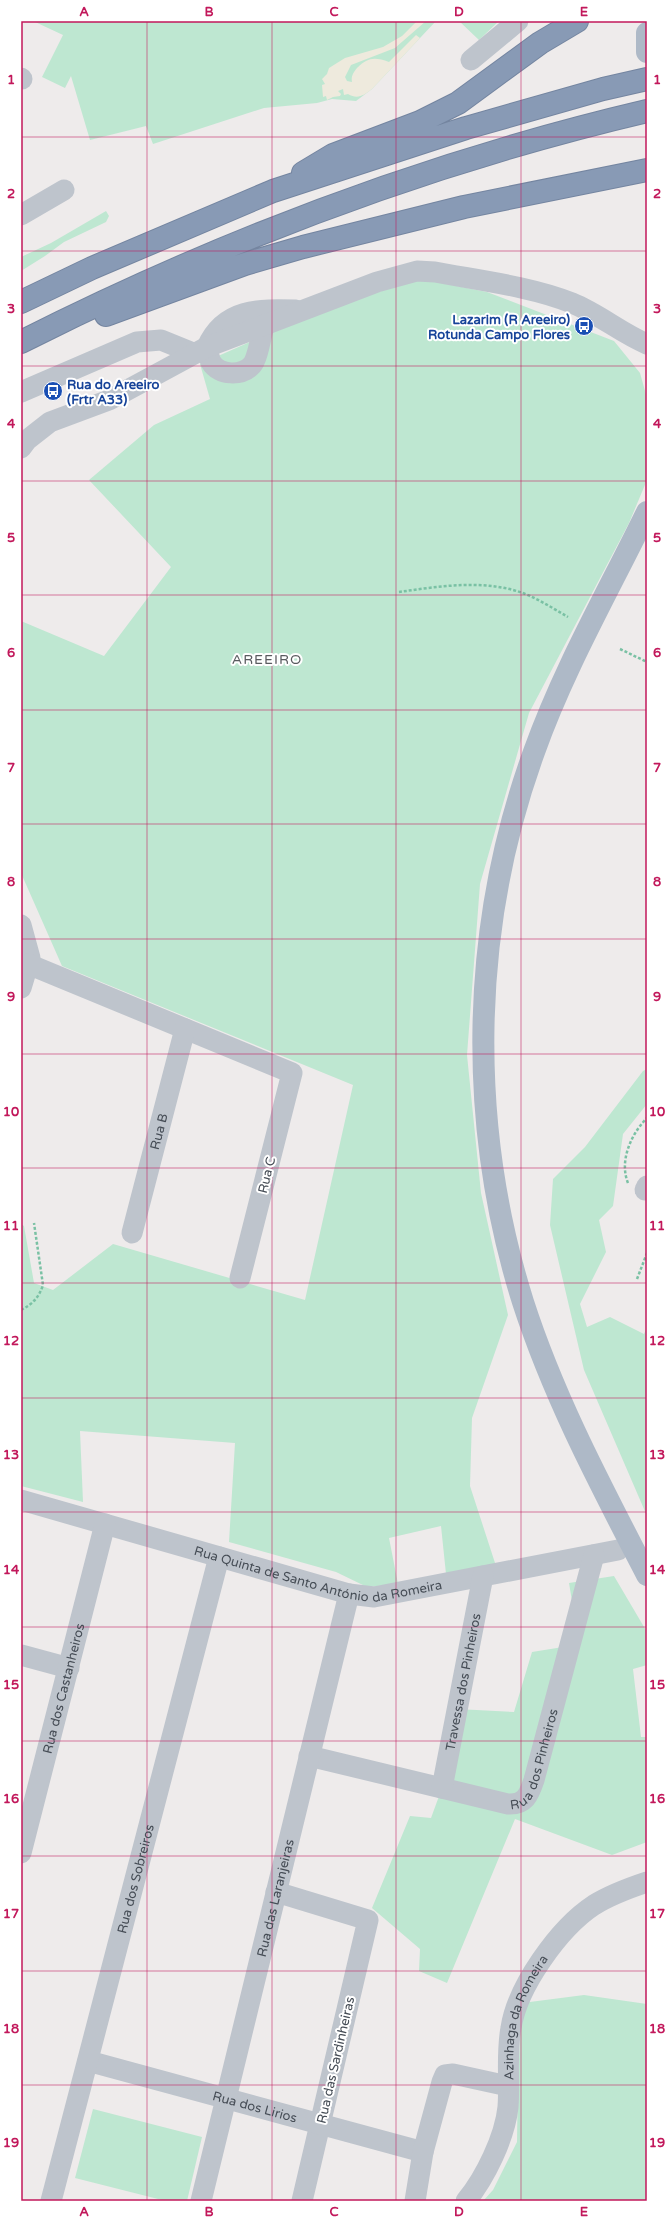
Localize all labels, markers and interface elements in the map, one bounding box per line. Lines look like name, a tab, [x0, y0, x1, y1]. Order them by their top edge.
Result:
text: A	[79, 4, 89, 20]
text: B	[204, 4, 214, 20]
text: C	[329, 4, 339, 20]
text: D	[454, 4, 464, 20]
text: E	[580, 4, 588, 20]
text: 1	[7, 72, 15, 88]
text: 1	[653, 72, 661, 88]
text: 2	[7, 186, 15, 202]
text: 2	[653, 186, 661, 202]
text: 3	[7, 301, 15, 317]
text: 3	[653, 301, 661, 317]
place label: Lazarim (R Areeiro) Rotunda Campo Flores	[428, 312, 570, 343]
bus stop icon: Lazarim (R Areeiro) Rotunda Campo Flores	[573, 315, 595, 337]
place label: Rua do Areeiro (Frtr A33)	[67, 377, 159, 408]
bus stop icon: Rua do Areeiro (Frtr A33)	[42, 380, 64, 402]
text: 4	[7, 416, 16, 432]
text: 4	[653, 416, 662, 432]
text: 5	[7, 530, 15, 546]
text: 5	[653, 530, 661, 546]
text: 6	[7, 645, 15, 661]
text: 6	[653, 645, 661, 661]
district label: AREEIRO	[232, 651, 302, 668]
text: 7	[7, 760, 15, 776]
text: 7	[653, 760, 661, 776]
text: 8	[7, 874, 15, 890]
text: 8	[653, 874, 661, 890]
text: 9	[7, 989, 15, 1005]
text: 9	[653, 989, 661, 1005]
text: 10	[3, 1104, 19, 1120]
text: 10	[649, 1104, 665, 1120]
street label: Rua B	[147, 1112, 172, 1151]
street label: Rua C	[255, 1155, 279, 1195]
text: 11	[3, 1218, 19, 1234]
text: 11	[649, 1218, 665, 1234]
text: 12	[3, 1333, 19, 1349]
text: 12	[649, 1333, 665, 1349]
text: 13	[3, 1447, 19, 1463]
text: 13	[649, 1447, 665, 1463]
street label: Rua Quinta de Santo António da Romeira	[192, 1543, 443, 1606]
text: 14	[3, 1562, 20, 1578]
text: 14	[649, 1562, 666, 1578]
street label: Travessa dos Pinheiros	[442, 1612, 485, 1752]
street label: Rua dos Castanheiros	[40, 1622, 88, 1755]
text: 15	[3, 1677, 19, 1693]
text: 15	[649, 1677, 665, 1693]
street label: Rua dos Pinheiros	[509, 1707, 562, 1813]
text: 16	[3, 1791, 19, 1807]
text: 16	[649, 1791, 665, 1807]
street label: Rua dos Sobreiros	[114, 1823, 158, 1935]
street label: Rua das Laranjeiras	[254, 1838, 298, 1959]
text: 17	[3, 1906, 19, 1922]
text: 17	[649, 1906, 665, 1922]
street label: Azinhaga da Romeira	[501, 1952, 552, 2080]
street label: Rua das Sardinheiras	[314, 1995, 358, 2125]
text: 18	[3, 2021, 19, 2037]
text: 18	[649, 2021, 665, 2037]
street label: Rua dos Lirios	[211, 2088, 299, 2126]
text: 19	[3, 2135, 19, 2151]
text: 19	[649, 2135, 665, 2151]
text: A	[79, 2204, 89, 2220]
text: B	[204, 2204, 214, 2220]
text: C	[329, 2204, 339, 2220]
text: D	[454, 2204, 464, 2220]
text: E	[580, 2204, 588, 2220]

